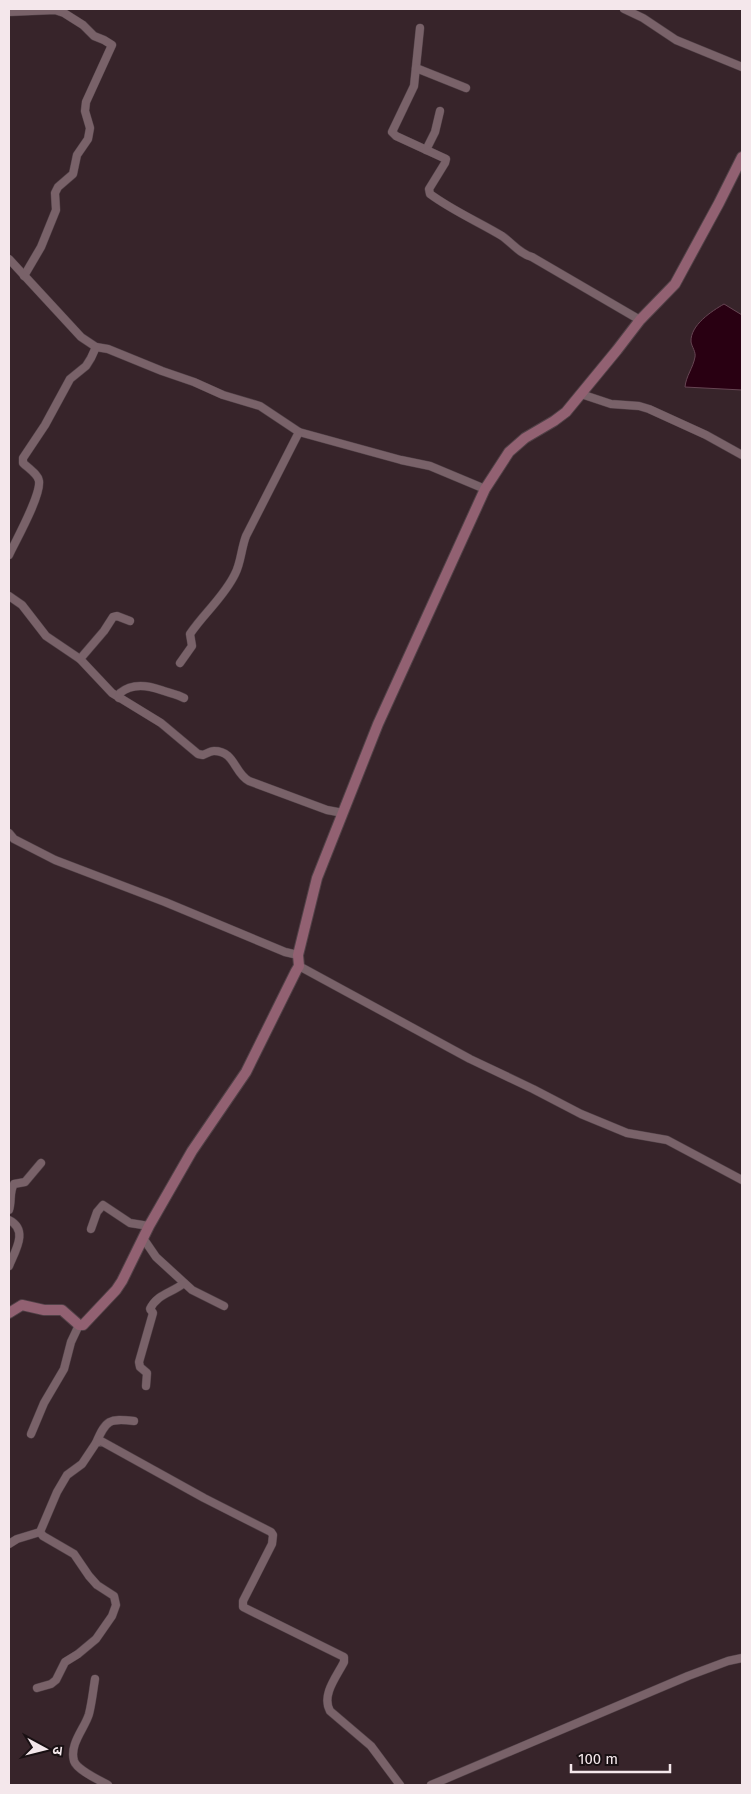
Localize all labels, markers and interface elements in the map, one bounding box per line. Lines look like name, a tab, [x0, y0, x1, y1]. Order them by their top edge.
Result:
north arrow	[20, 1724, 70, 1774]
scale bar	[571, 1742, 670, 1774]
text: उ	[48, 1745, 66, 1756]
text: 100 m	[578, 1750, 618, 1768]

